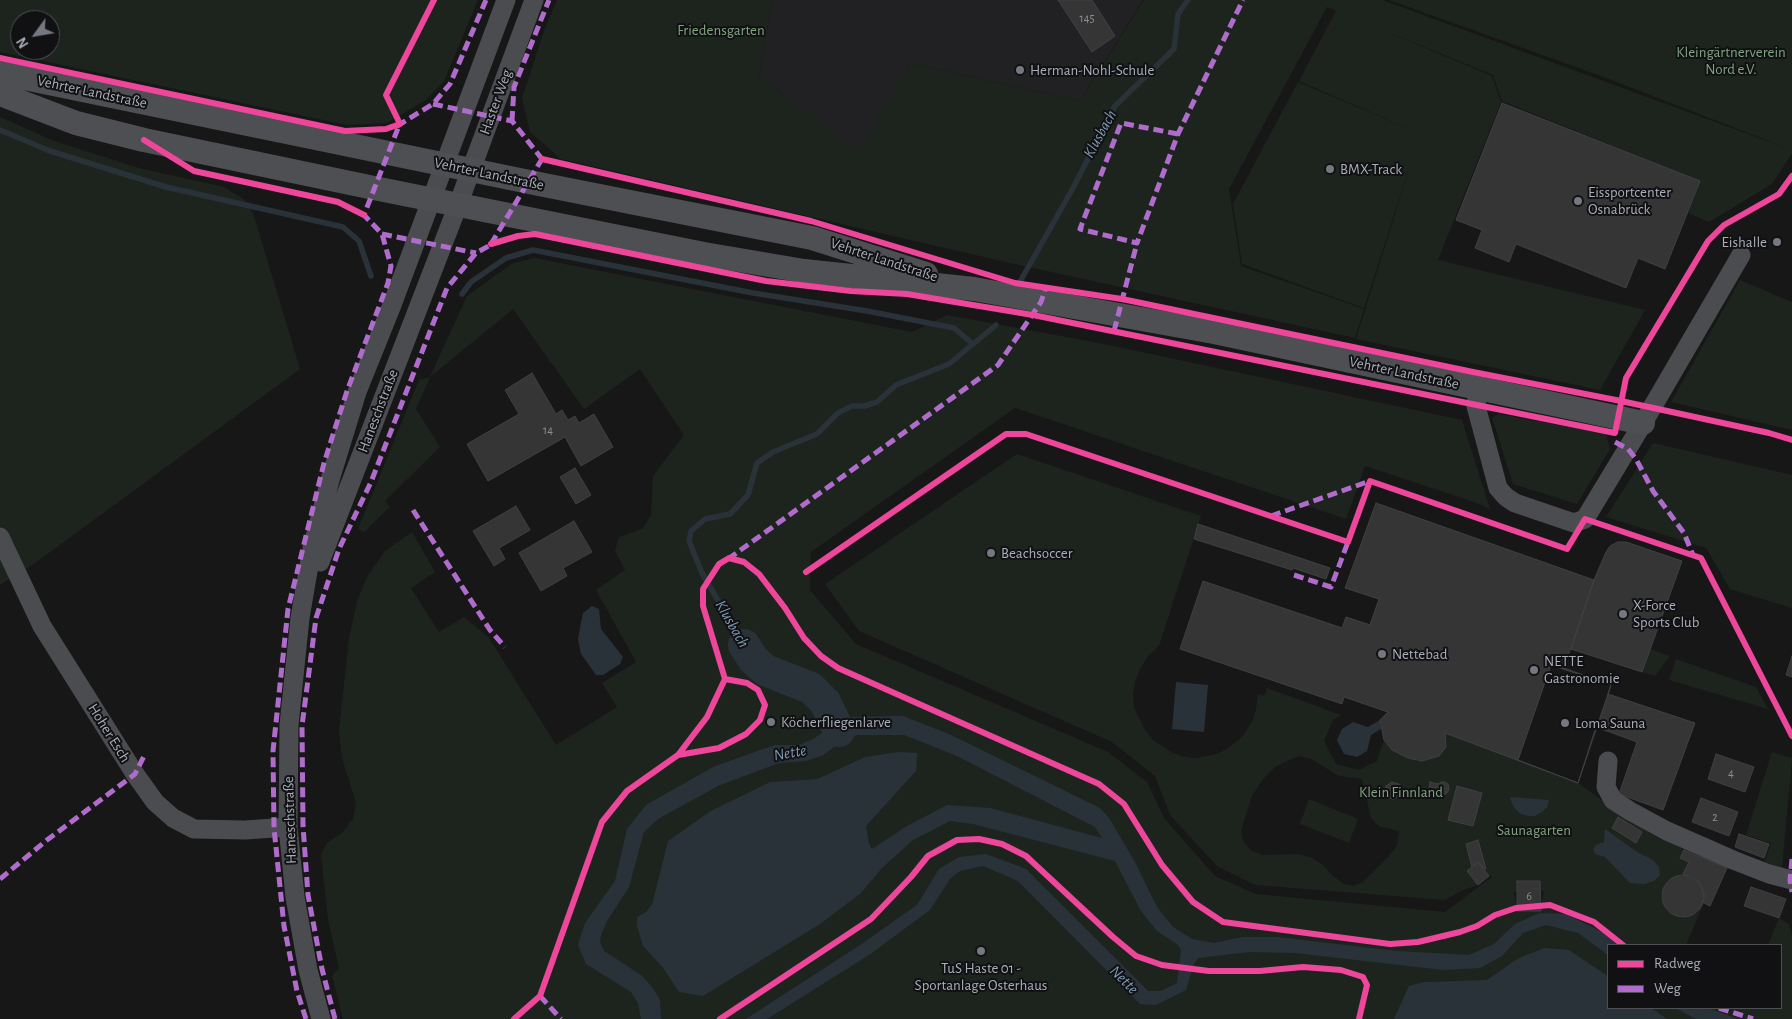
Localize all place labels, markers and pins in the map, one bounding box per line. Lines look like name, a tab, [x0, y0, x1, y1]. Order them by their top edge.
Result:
place label: Herman-Nohl-Schule	[1030, 61, 1154, 79]
marker: Herman-Nohl-Schule	[1014, 64, 1026, 76]
place label: BMX-Track	[1340, 160, 1402, 178]
marker: BMX-Track	[1324, 163, 1336, 175]
place label: Eissportcenter Osnabrück	[1588, 183, 1671, 218]
marker: Eissportcenter Osnabrück	[1572, 195, 1584, 207]
place label: Eishalle	[1722, 233, 1767, 251]
marker: Eishalle	[1771, 236, 1783, 248]
place label: Beachsoccer	[1001, 544, 1073, 562]
marker: Beachsoccer	[985, 547, 997, 559]
place label: X-Force Sports Club	[1633, 596, 1699, 631]
marker: X-Force Sports Club	[1617, 608, 1629, 620]
place label: Nettebad	[1392, 645, 1448, 663]
marker: Nettebad	[1376, 648, 1388, 660]
place label: NETTE Gastronomie	[1544, 652, 1620, 687]
marker: NETTE Gastronomie	[1528, 664, 1540, 676]
place label: Köcherfliegenlarve	[781, 713, 891, 731]
place label: Loma Sauna	[1575, 714, 1646, 732]
marker: Köcherfliegenlarve	[765, 716, 777, 728]
marker: Loma Sauna	[1559, 717, 1571, 729]
marker: TuS Haste 01 - Sportanlage Osterhaus	[975, 945, 987, 957]
place label: TuS Haste 01 - Sportanlage Osterhaus	[915, 959, 1047, 994]

